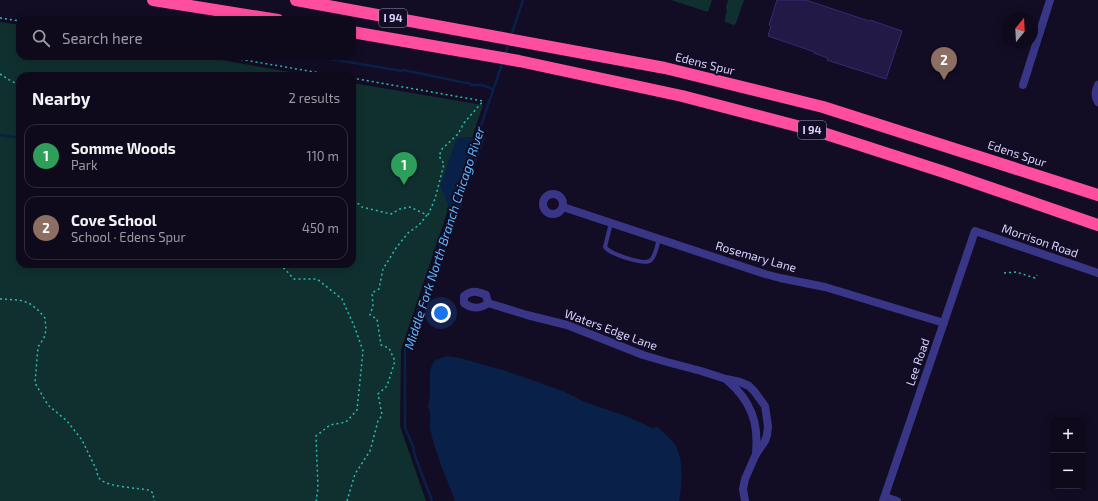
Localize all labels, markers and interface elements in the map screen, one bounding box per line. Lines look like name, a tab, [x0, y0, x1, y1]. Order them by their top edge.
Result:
road number: I 94	[379, 9, 407, 27]
north arrow	[1002, 12, 1038, 48]
search box	[16, 16, 356, 60]
icon: search	[30, 27, 52, 49]
text: Search here	[62, 29, 143, 47]
pin: 2	[931, 47, 957, 80]
street label: Edens Spur	[674, 49, 737, 77]
text: Nearby	[32, 88, 90, 108]
text: 2 results	[288, 90, 340, 106]
road number: I 94	[798, 121, 826, 139]
water label: Middle Fork North Branch Chicago River	[400, 124, 488, 352]
street label: Edens Spur	[986, 137, 1049, 169]
text: Somme Woods	[71, 139, 176, 157]
text: 1	[43, 148, 49, 164]
text: 110 m	[307, 148, 339, 164]
pin: 1	[391, 152, 417, 185]
text: Park	[71, 157, 98, 173]
text: Cove School	[71, 211, 157, 229]
text: 2	[42, 220, 50, 236]
text: 450 m	[302, 220, 339, 236]
street label: Morrison Road	[1000, 220, 1080, 260]
text: School · Edens Spur	[71, 229, 186, 245]
street label: Rosemary Lane	[714, 238, 798, 274]
your location	[431, 303, 451, 323]
street label: Waters Edge Lane	[563, 306, 660, 352]
street label: Lee Road	[902, 336, 932, 387]
map controls	[1050, 417, 1086, 489]
button: +	[1050, 417, 1086, 453]
button: −	[1050, 453, 1086, 489]

